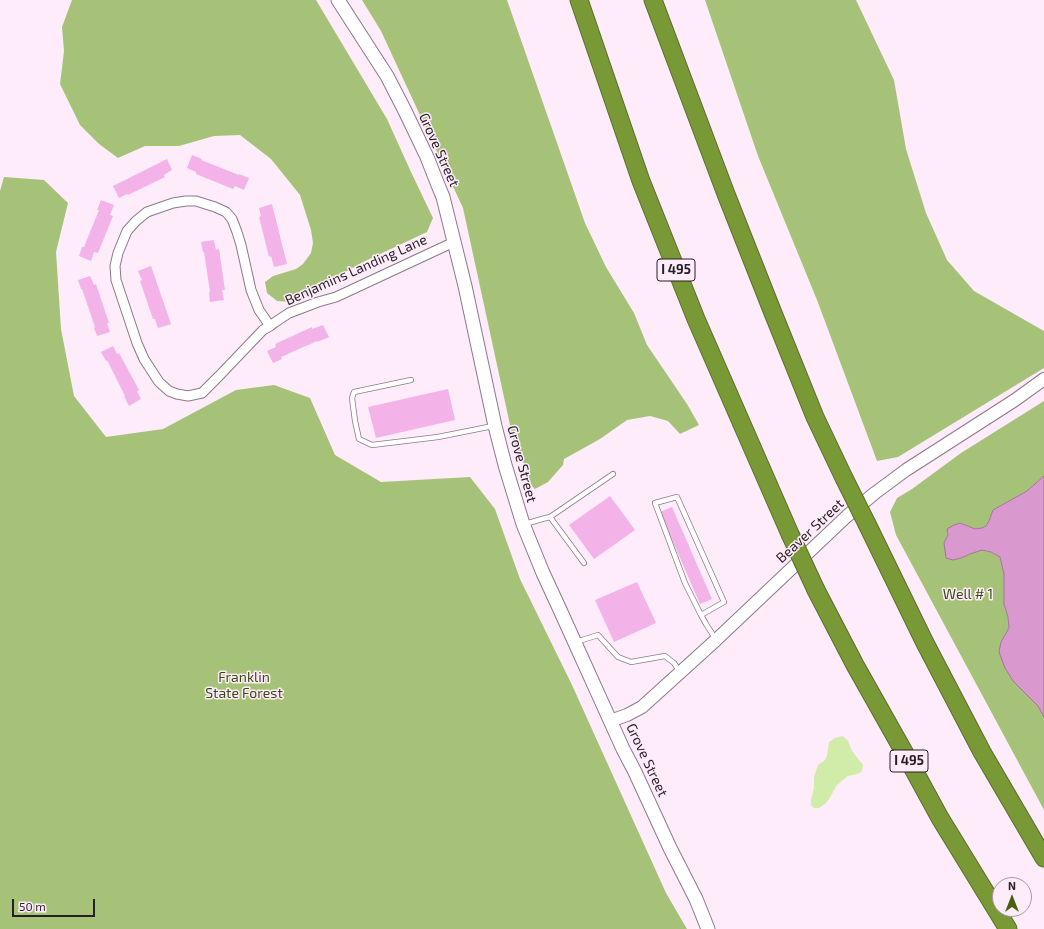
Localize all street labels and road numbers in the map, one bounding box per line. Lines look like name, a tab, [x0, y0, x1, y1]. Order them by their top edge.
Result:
street label: Grove Street	[415, 111, 463, 189]
street label: Benjamins Landing Lane	[282, 231, 430, 309]
road number: I 495	[657, 259, 695, 281]
street label: Grove Street	[504, 424, 540, 504]
street label: Beaver Street	[773, 495, 847, 567]
street label: Grove Street	[623, 721, 671, 799]
road number: I 495	[890, 750, 928, 772]

